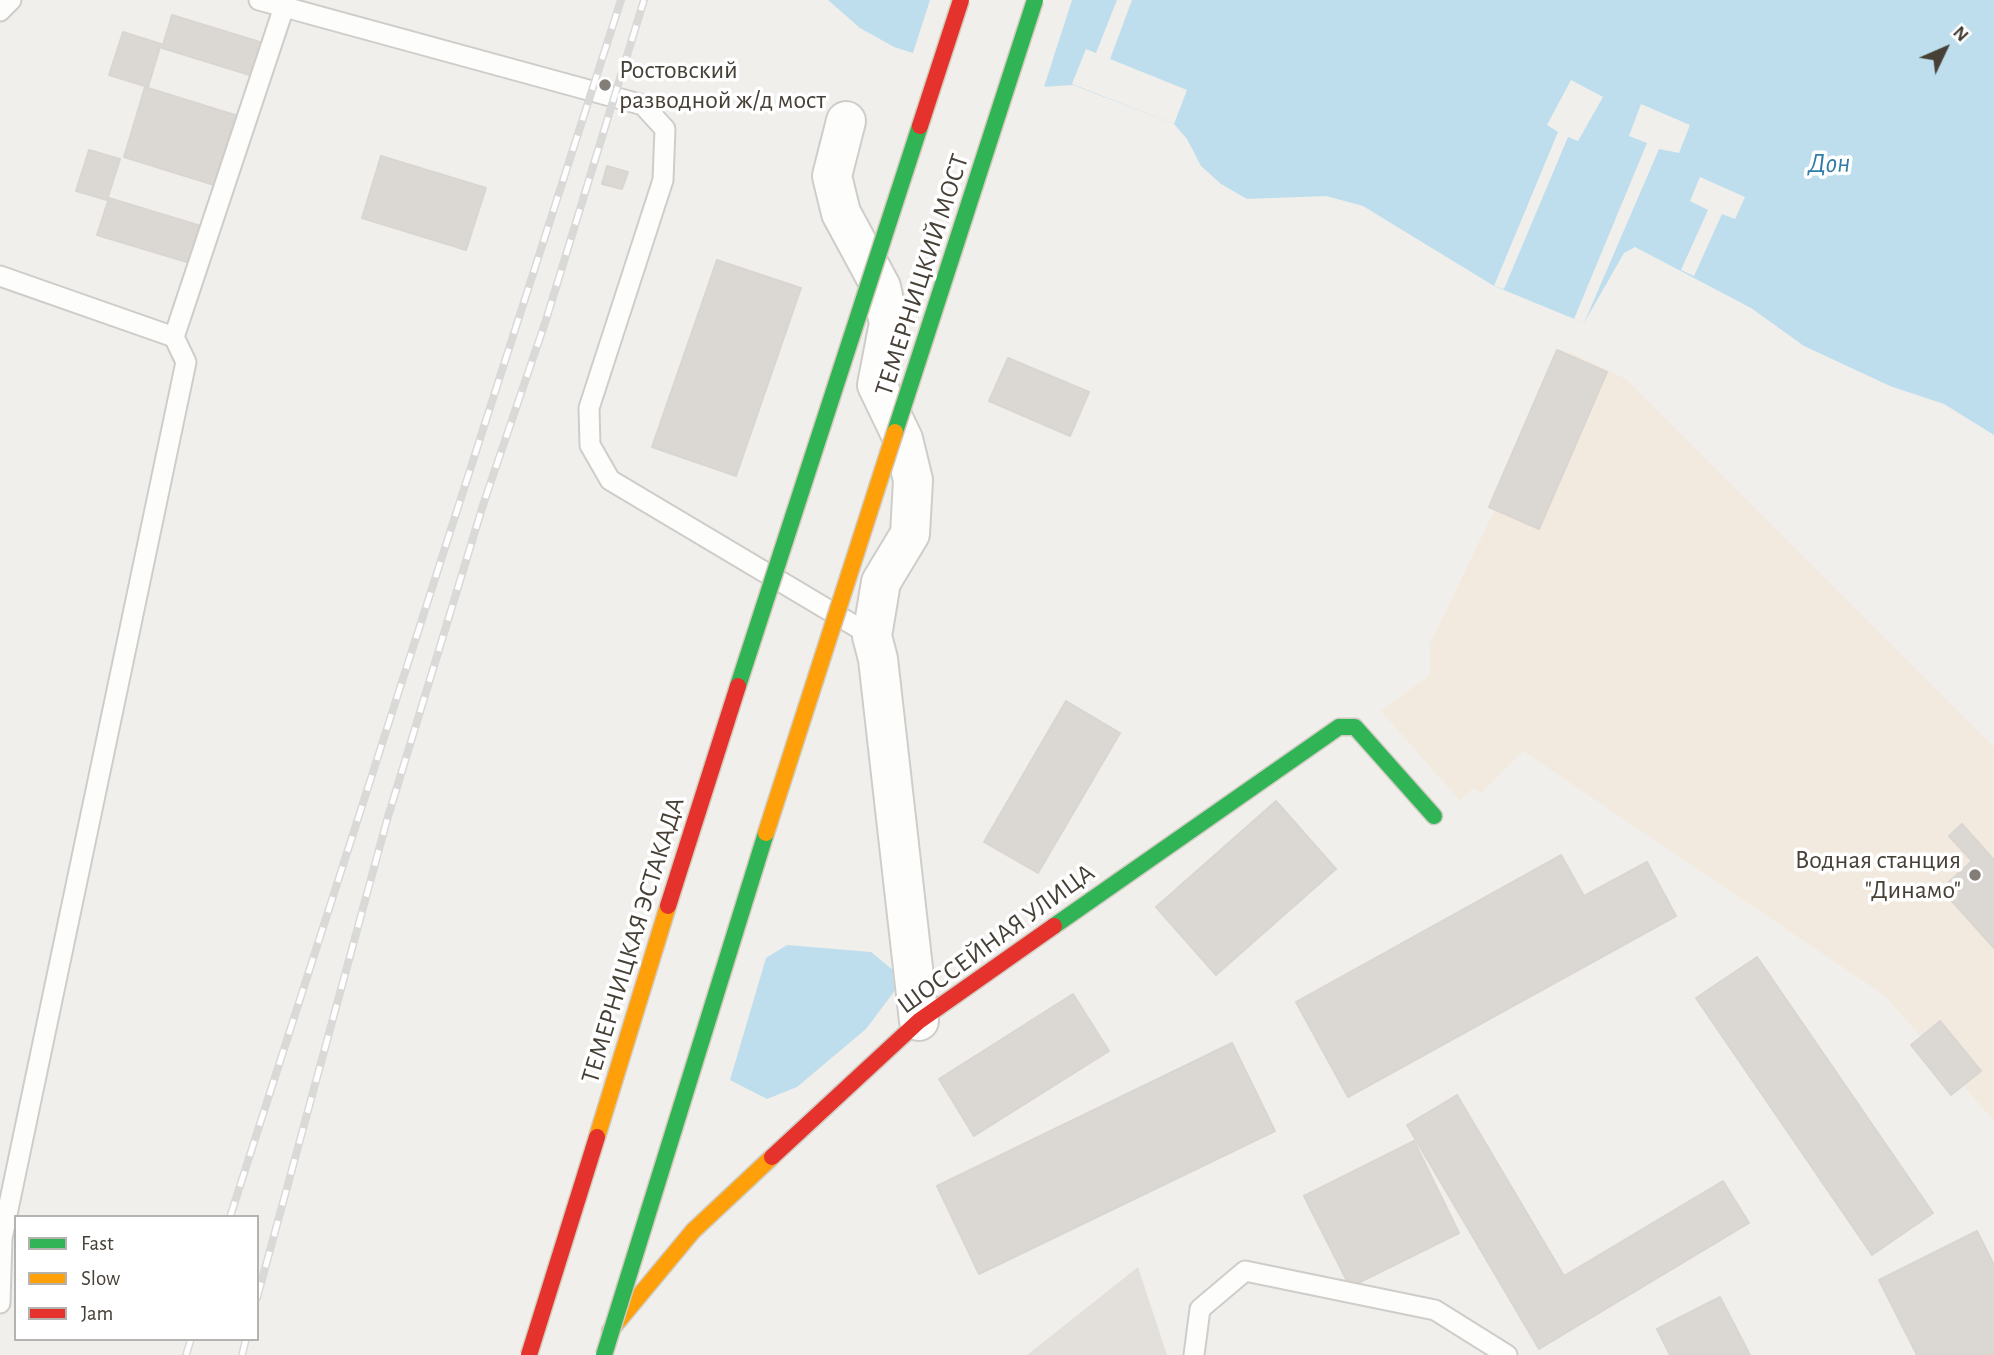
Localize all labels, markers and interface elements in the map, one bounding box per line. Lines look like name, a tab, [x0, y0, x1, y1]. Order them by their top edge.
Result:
north arrow	[1910, 14, 1980, 84]
text: N	[1949, 23, 1972, 45]
place label: Ростовский разводной ж/д мост	[619, 54, 826, 116]
marker: Ростовский разводной ж/д мост	[597, 77, 613, 93]
water label: Дон	[1808, 147, 1850, 181]
street label: ТЕМЕРНИЦКИЙ МОСТ	[868, 150, 976, 400]
street label: ТЕМЕРНИЦКАЯ ЭСТАКАДА	[575, 793, 691, 1087]
place label: Водная станция "Динамо"	[1795, 844, 1961, 906]
street label: ШОССЕЙНАЯ УЛИЦА	[891, 857, 1101, 1021]
marker: Водная станция "Динамо"	[1967, 867, 1983, 883]
legend	[14, 1215, 259, 1341]
text: Fast	[81, 1233, 114, 1254]
text: Slow	[81, 1268, 120, 1289]
text: Jam	[81, 1303, 113, 1324]

